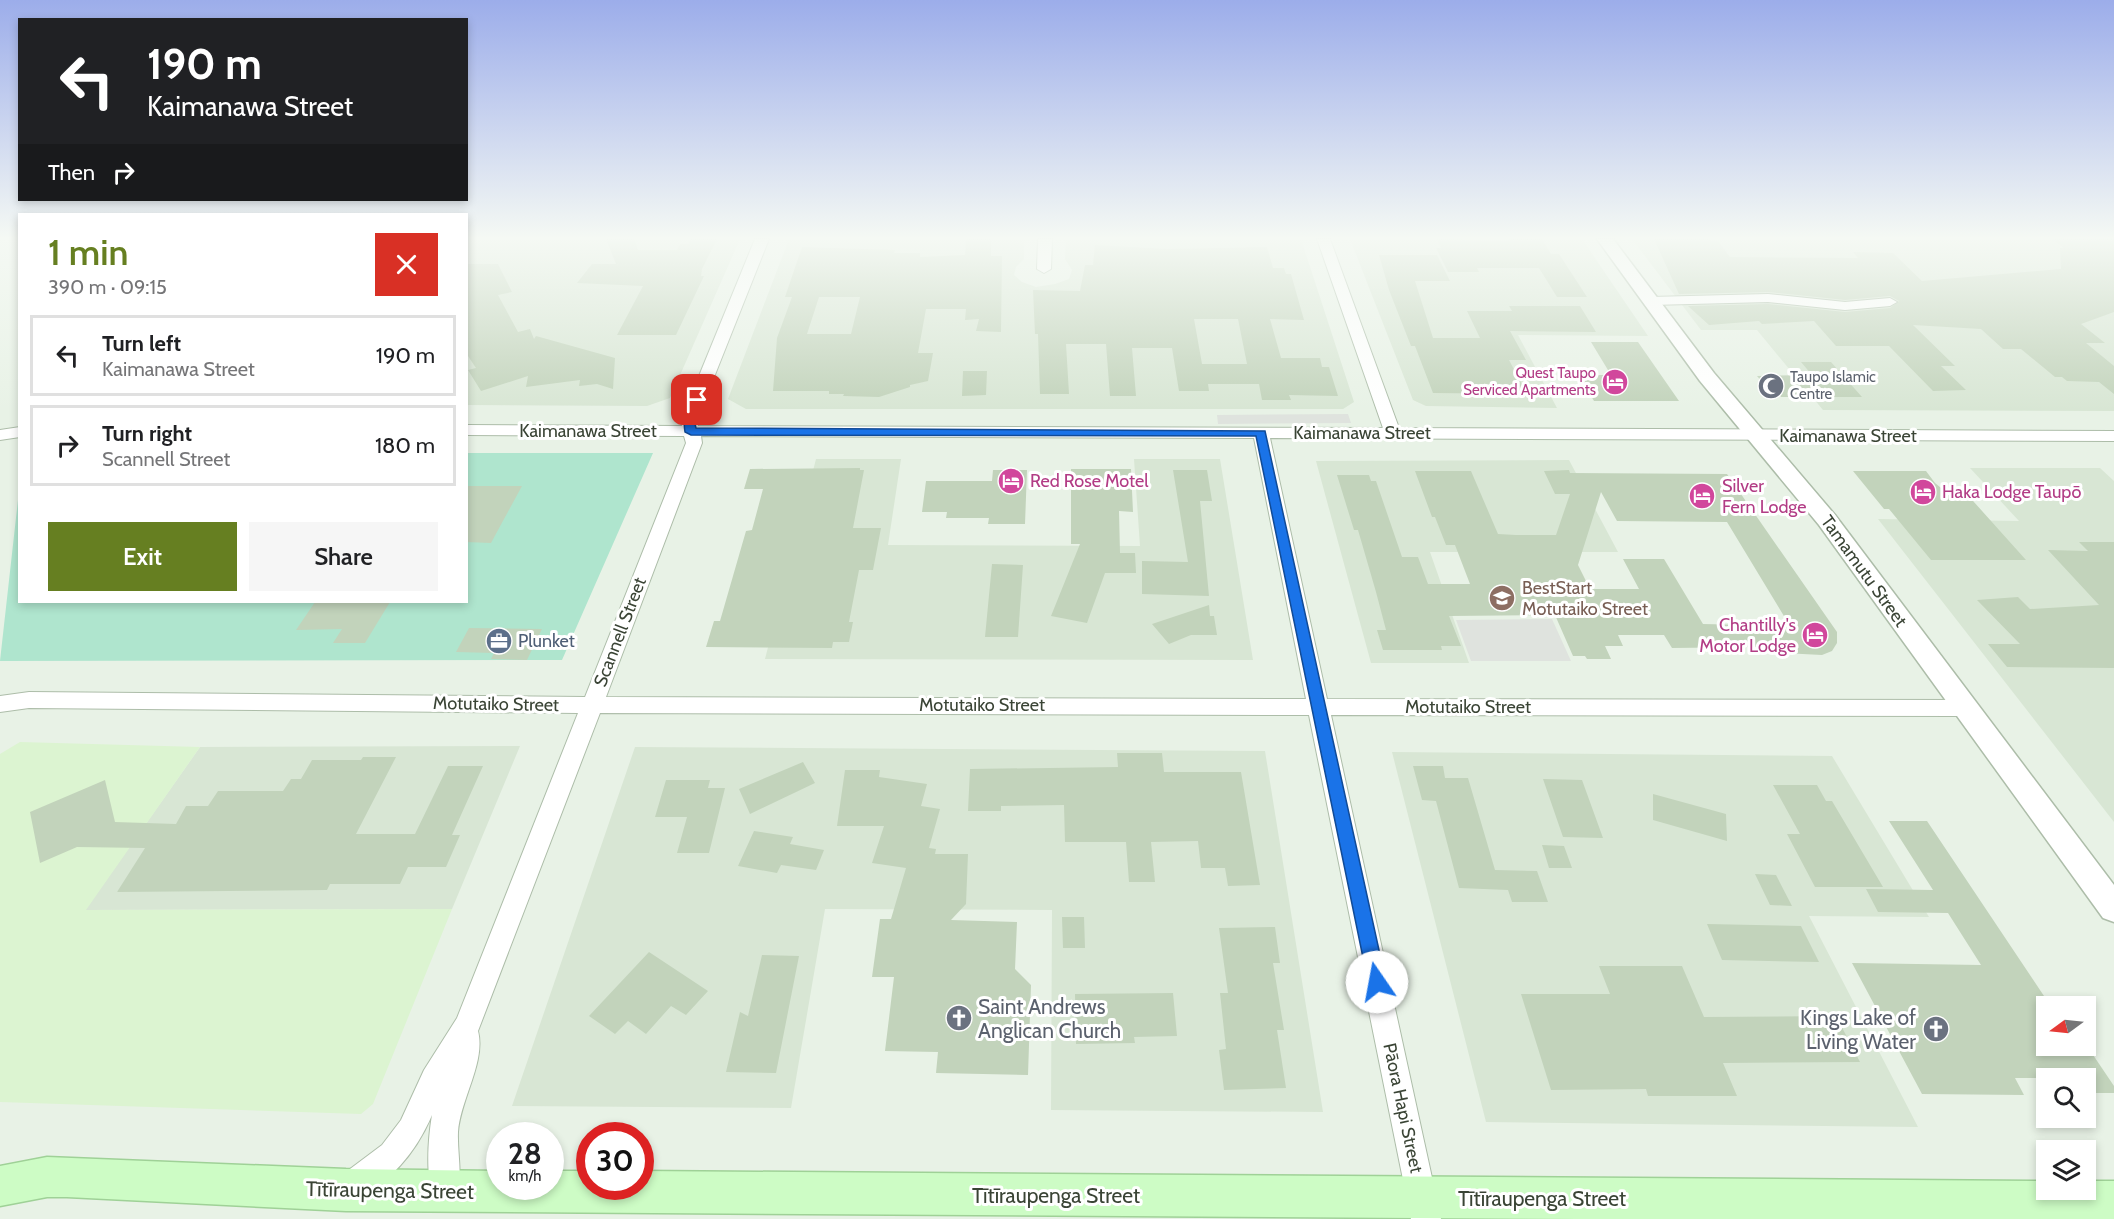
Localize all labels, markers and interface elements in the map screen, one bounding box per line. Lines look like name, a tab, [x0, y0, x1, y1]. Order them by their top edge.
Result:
text: 190 m	[147, 38, 262, 90]
icon: left	[48, 42, 126, 120]
text: Kaimanawa Street	[147, 90, 353, 123]
icon: right	[107, 156, 140, 189]
text: Then	[48, 159, 95, 186]
text: 1 min	[48, 230, 128, 274]
button: close	[375, 233, 438, 296]
text: 390 m · 09:15	[48, 275, 167, 299]
text: Turn left	[102, 330, 181, 357]
icon: left	[51, 339, 84, 372]
text: 190 m	[376, 342, 435, 369]
text: Kaimanawa Street	[102, 357, 255, 381]
place label: Quest Taupo Serviced Apartments	[1463, 364, 1596, 399]
hotel icon: Quest Taupo Serviced Apartments	[1600, 367, 1630, 397]
place label: Taupo Islamic Centre	[1790, 368, 1876, 403]
mosque icon: Taupo Islamic Centre	[1756, 371, 1786, 401]
pin	[671, 374, 722, 425]
icon: arrive	[680, 383, 713, 416]
text: Turn right	[102, 420, 192, 447]
street label: Kaimanawa Street	[519, 420, 657, 442]
street label: Kaimanawa Street	[1293, 422, 1431, 444]
street label: Kaimanawa Street	[1779, 425, 1917, 447]
icon: right	[51, 429, 84, 462]
text: 180 m	[375, 432, 435, 459]
text: Scannell Street	[102, 447, 230, 471]
hotel icon: Red Rose Motel	[996, 466, 1026, 496]
place label: Red Rose Motel	[1030, 470, 1149, 492]
place label: Silver Fern Lodge	[1722, 475, 1807, 518]
hotel icon: Haka Lodge Taupō	[1908, 477, 1938, 507]
hotel icon: Silver Fern Lodge	[1687, 481, 1717, 511]
place label: Haka Lodge Taupō	[1942, 481, 2081, 503]
street label: Tamamutu Street	[1816, 511, 1912, 631]
button: Exit	[48, 522, 237, 591]
button: Share	[249, 522, 438, 591]
street label: Scannell Street	[589, 574, 651, 690]
place label: BestStart Motutaiko Street	[1522, 577, 1648, 620]
school or university icon: BestStart Motutaiko Street	[1487, 583, 1517, 613]
place label: Chantilly's Motor Lodge	[1699, 614, 1796, 657]
hotel icon: Chantilly's Motor Lodge	[1800, 620, 1830, 650]
office icon: Plunket	[484, 626, 514, 656]
place label: Plunket	[518, 630, 575, 652]
street label: Motutaiko Street	[433, 692, 559, 716]
street label: Motutaiko Street	[919, 694, 1045, 716]
street label: Motutaiko Street	[1405, 696, 1531, 718]
position arrow	[1345, 950, 1409, 1014]
place label: Saint Andrews Anglican Church	[978, 994, 1121, 1043]
north arrow	[2036, 996, 2096, 1056]
map controls	[2036, 996, 2096, 1200]
church icon: Saint Andrews Anglican Church	[944, 1003, 974, 1033]
place label: Kings Lake of Living Water	[1800, 1005, 1916, 1054]
church icon: Kings Lake of Living Water	[1921, 1014, 1951, 1044]
street label: Pāora Hapi Street	[1378, 1041, 1428, 1175]
button: search	[2036, 1068, 2096, 1128]
speed limit sign: 30	[576, 1122, 654, 1200]
text: 28	[508, 1135, 542, 1172]
button: layers	[2036, 1140, 2096, 1200]
text: km/h	[509, 1167, 541, 1185]
street label: Tītīraupenga Street	[306, 1176, 474, 1204]
street label: Tītīraupenga Street	[972, 1183, 1140, 1208]
street label: Tītīraupenga Street	[1458, 1186, 1626, 1211]

